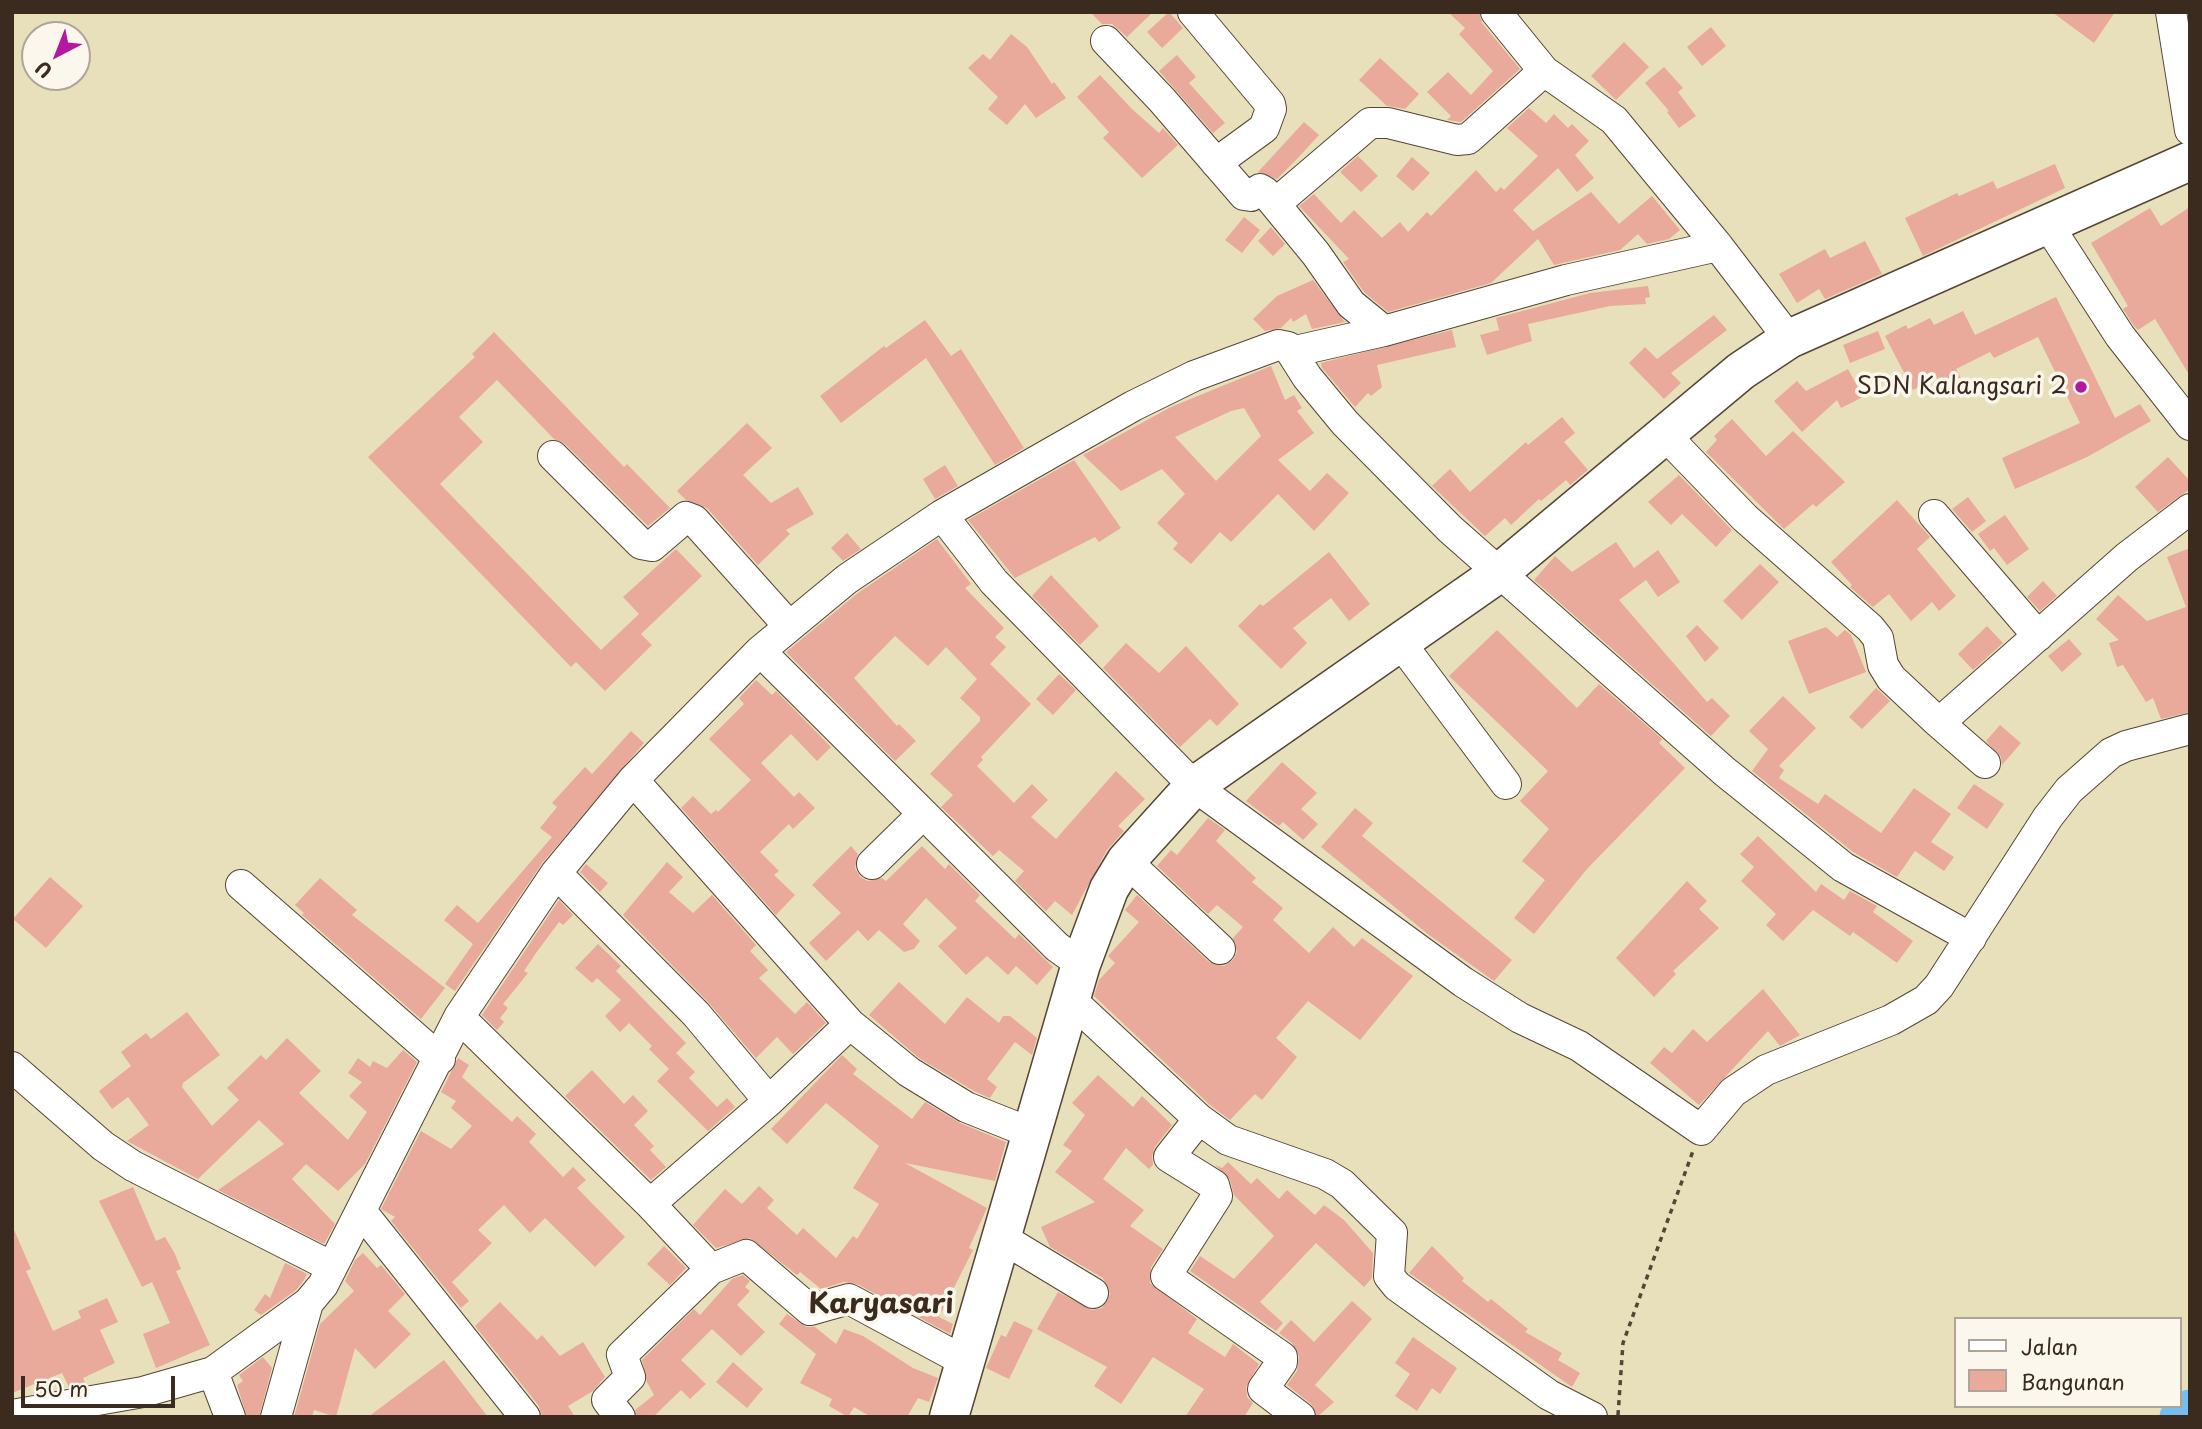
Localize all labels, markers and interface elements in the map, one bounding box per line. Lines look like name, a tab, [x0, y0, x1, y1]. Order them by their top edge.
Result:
north arrow	[21, 21, 91, 91]
text: U	[29, 55, 58, 85]
place label: SDN Kalangsari 2	[1857, 373, 2067, 401]
marker: SDN Kalangsari 2	[2073, 379, 2089, 395]
district label: Karyasari	[809, 1288, 953, 1322]
legend	[1954, 1317, 2181, 1408]
text: Jalan	[2021, 1330, 2078, 1362]
scale bar	[24, 1362, 178, 1406]
text: Bangunan	[2021, 1365, 2125, 1397]
text: 50 m	[34, 1372, 88, 1404]

